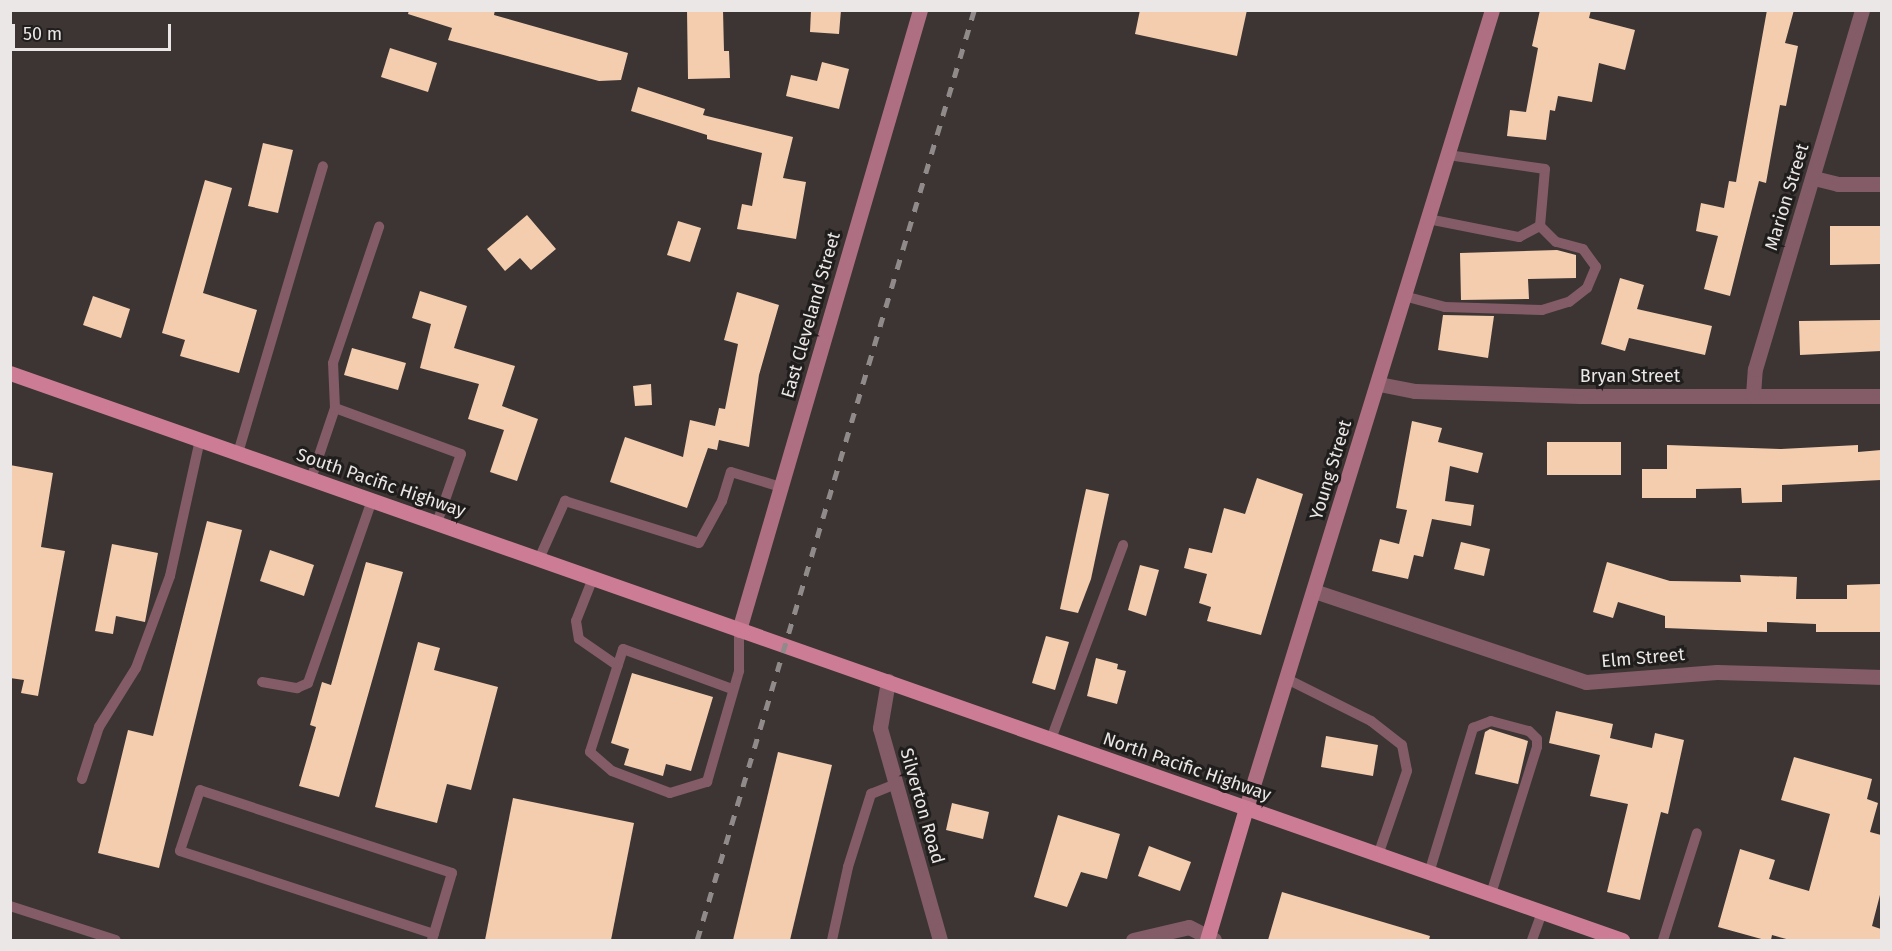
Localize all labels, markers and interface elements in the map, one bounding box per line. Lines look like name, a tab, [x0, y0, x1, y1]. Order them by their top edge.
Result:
scale bar	[15, 12, 174, 50]
text: 50 m	[23, 23, 62, 45]
street label: Marion Street	[1761, 141, 1813, 253]
street label: East Cleveland Street	[777, 229, 845, 401]
street label: Bryan Street	[1580, 365, 1680, 387]
street label: Young Street	[1306, 417, 1356, 523]
street label: South Pacific Highway	[294, 444, 468, 522]
street label: Elm Street	[1600, 644, 1686, 672]
street label: North Pacific Highway	[1100, 728, 1274, 806]
street label: Silverton Road	[895, 746, 949, 866]

